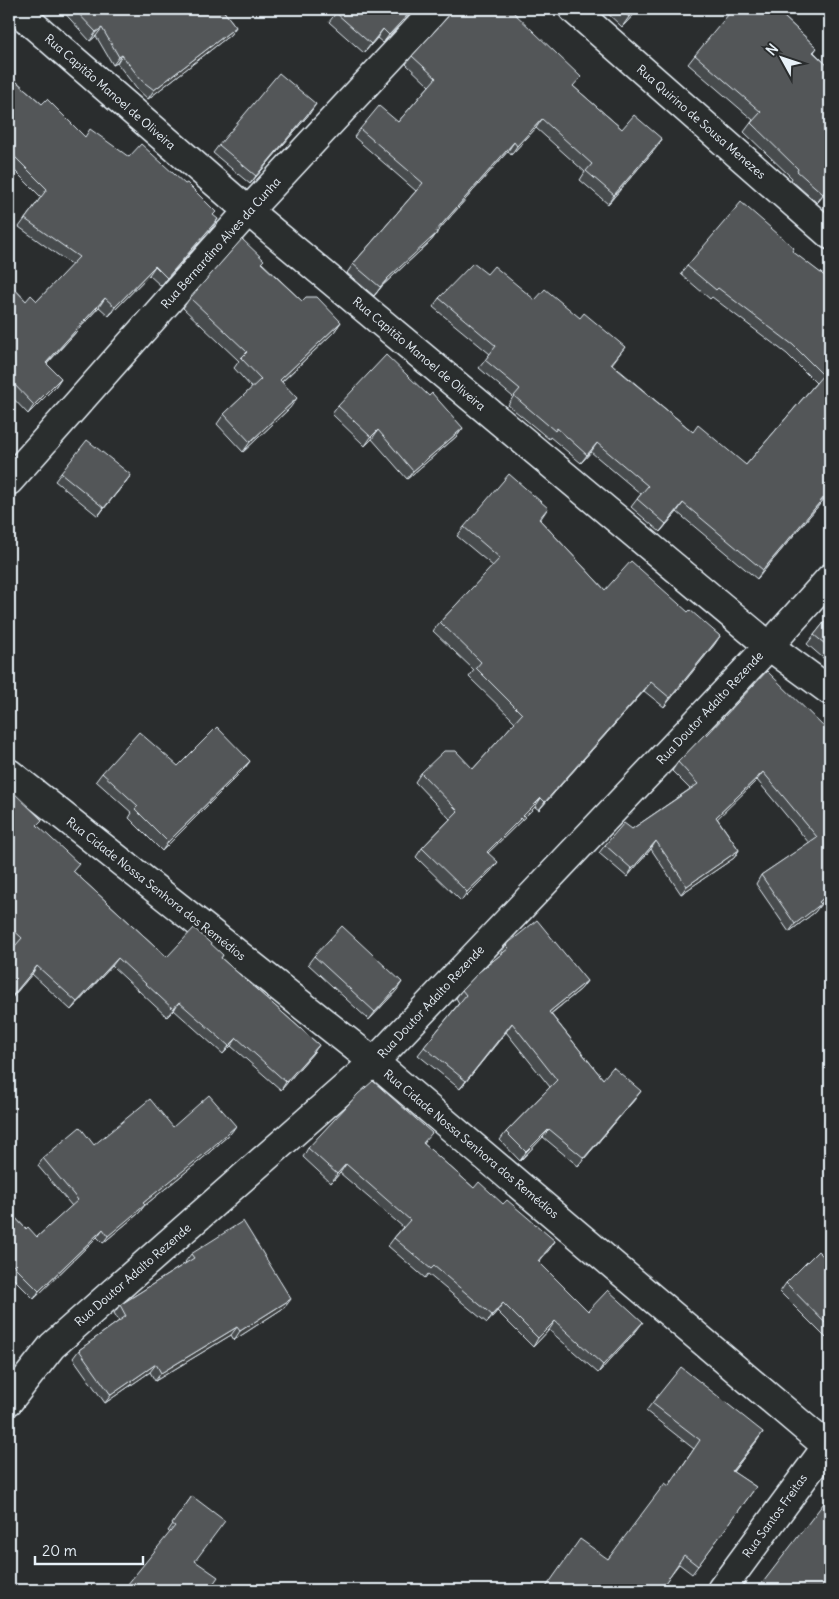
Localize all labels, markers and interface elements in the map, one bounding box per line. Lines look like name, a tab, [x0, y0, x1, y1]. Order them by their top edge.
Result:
street label: Rua Capitão Manoel de Oliveira	[42, 31, 179, 153]
north arrow	[756, 32, 806, 82]
text: N	[762, 40, 782, 59]
street label: Rua Quirino de Sousa Menezes	[634, 62, 769, 182]
street label: Rua Bernardino Alves da Cunha	[158, 174, 284, 311]
street label: Rua Capitão Manoel de Oliveira	[350, 294, 489, 414]
street label: Rua Doutor Adalto Rezende	[653, 648, 766, 767]
street label: Rua Cidade Nossa Senhora dos Remédios	[64, 814, 249, 963]
street label: Rua Doutor Adalto Rezende	[374, 942, 487, 1061]
street label: Rua Cidade Nossa Senhora dos Remédios	[381, 1066, 562, 1221]
street label: Rua Doutor Adalto Rezende	[71, 1220, 194, 1329]
street label: Rua Santos Freitas	[739, 1471, 810, 1561]
scale bar	[35, 1534, 142, 1566]
text: 20 m	[42, 1541, 77, 1560]

